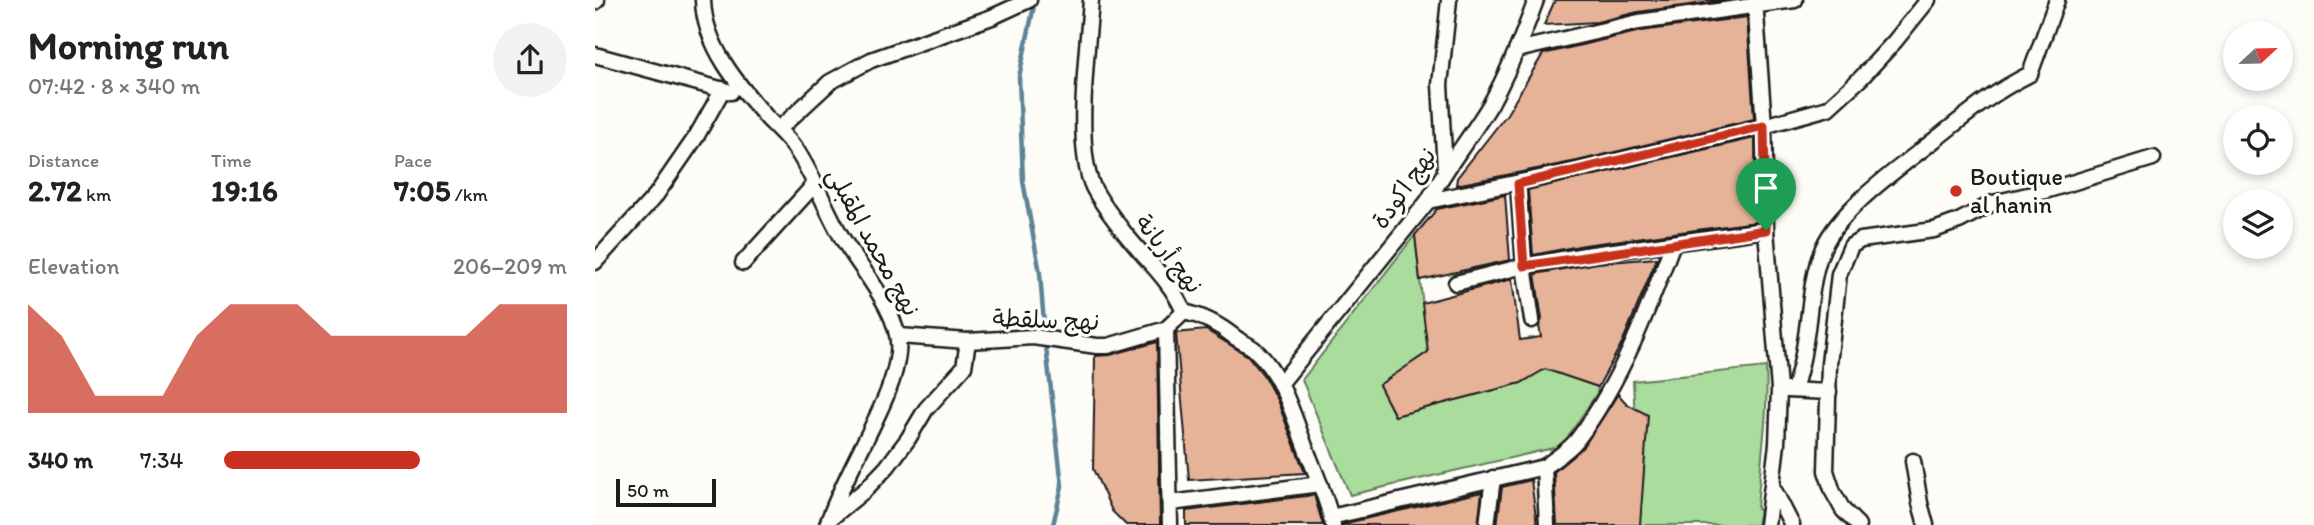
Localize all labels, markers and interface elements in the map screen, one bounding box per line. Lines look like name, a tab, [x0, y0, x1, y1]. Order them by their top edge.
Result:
north arrow	[2223, 21, 2293, 91]
map controls	[2223, 21, 2293, 259]
text: Morning run	[28, 23, 229, 69]
button: share	[493, 23, 567, 97]
text: 07:42 · 8 × 340 m	[28, 72, 200, 100]
button: locate	[2223, 105, 2293, 175]
street label: نهج اكودة	[1365, 142, 1444, 235]
text: Distance	[28, 149, 99, 172]
text: Time	[211, 149, 252, 172]
text: Pace	[394, 149, 432, 172]
pin	[1736, 158, 1796, 230]
street label: نهج محمد المقبلي	[815, 162, 926, 325]
place label: Boutique al hanin	[1970, 162, 2063, 219]
icon: arrive	[1747, 169, 1785, 207]
text: 2.72	[28, 172, 82, 209]
text: 19:16	[211, 172, 278, 209]
text: 7:05	[394, 172, 450, 209]
text: km	[82, 183, 111, 206]
text: /km	[450, 183, 488, 206]
marker: Boutique al hanin	[1948, 183, 1964, 199]
button: layers	[2223, 189, 2293, 259]
street label: نهج أريانة	[1128, 208, 1209, 300]
text: Elevation	[28, 252, 119, 280]
text: 206–209 m	[453, 252, 567, 280]
street label: نهج سلقطة	[992, 303, 1100, 338]
text: 340 m	[28, 446, 93, 474]
text: 7:34	[140, 446, 183, 474]
scale bar	[616, 476, 716, 508]
text: 50 m	[627, 479, 669, 502]

